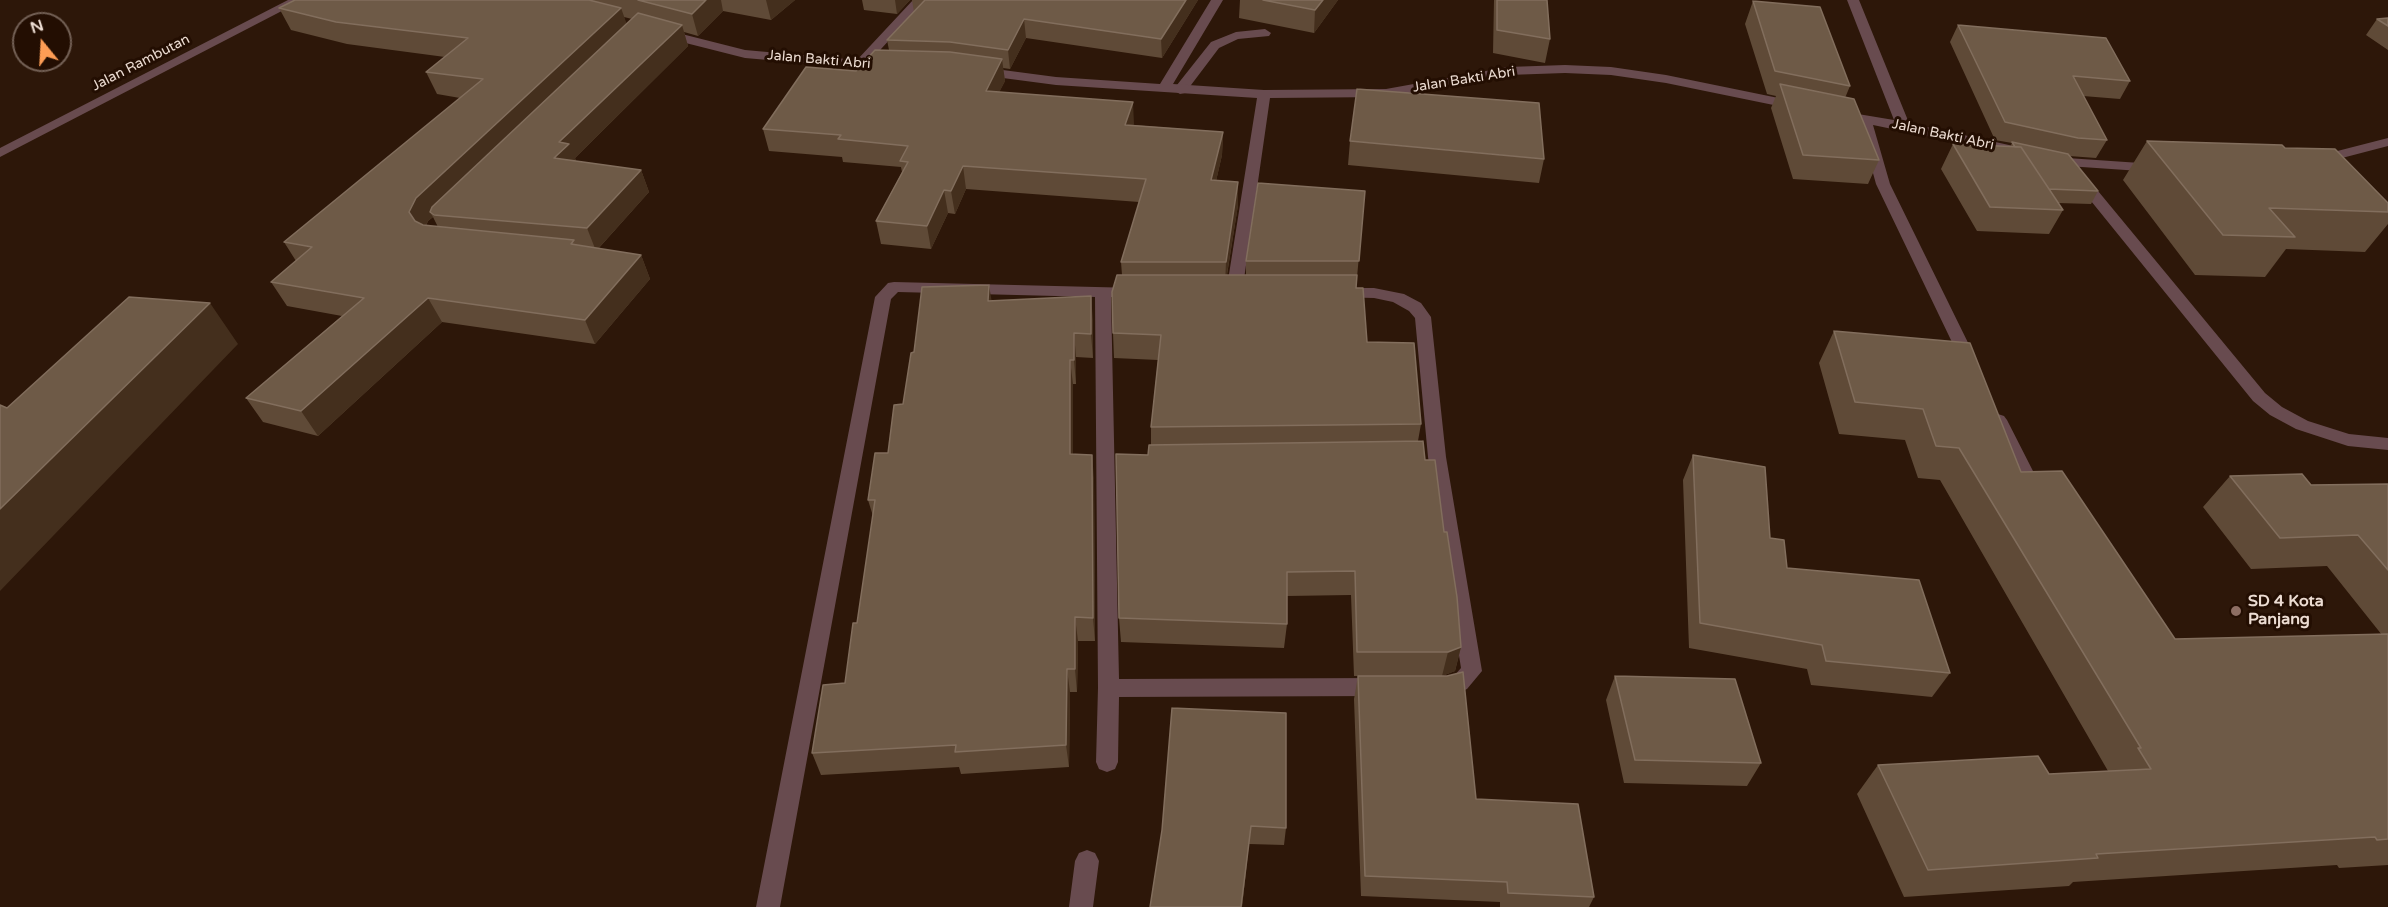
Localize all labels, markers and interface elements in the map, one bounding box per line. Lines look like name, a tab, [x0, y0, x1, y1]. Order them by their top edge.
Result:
north arrow	[12, 12, 72, 72]
text: N	[28, 15, 46, 38]
street label: Jalan Rambutan	[89, 31, 193, 95]
street label: Jalan Bakti Abri	[767, 47, 871, 73]
street label: Jalan Bakti Abri	[1412, 64, 1516, 96]
street label: Jalan Bakti Abri	[1891, 116, 1995, 154]
place label: SD 4 Kota Panjang	[2248, 592, 2324, 630]
marker: SD 4 Kota Panjang	[2229, 604, 2243, 618]

